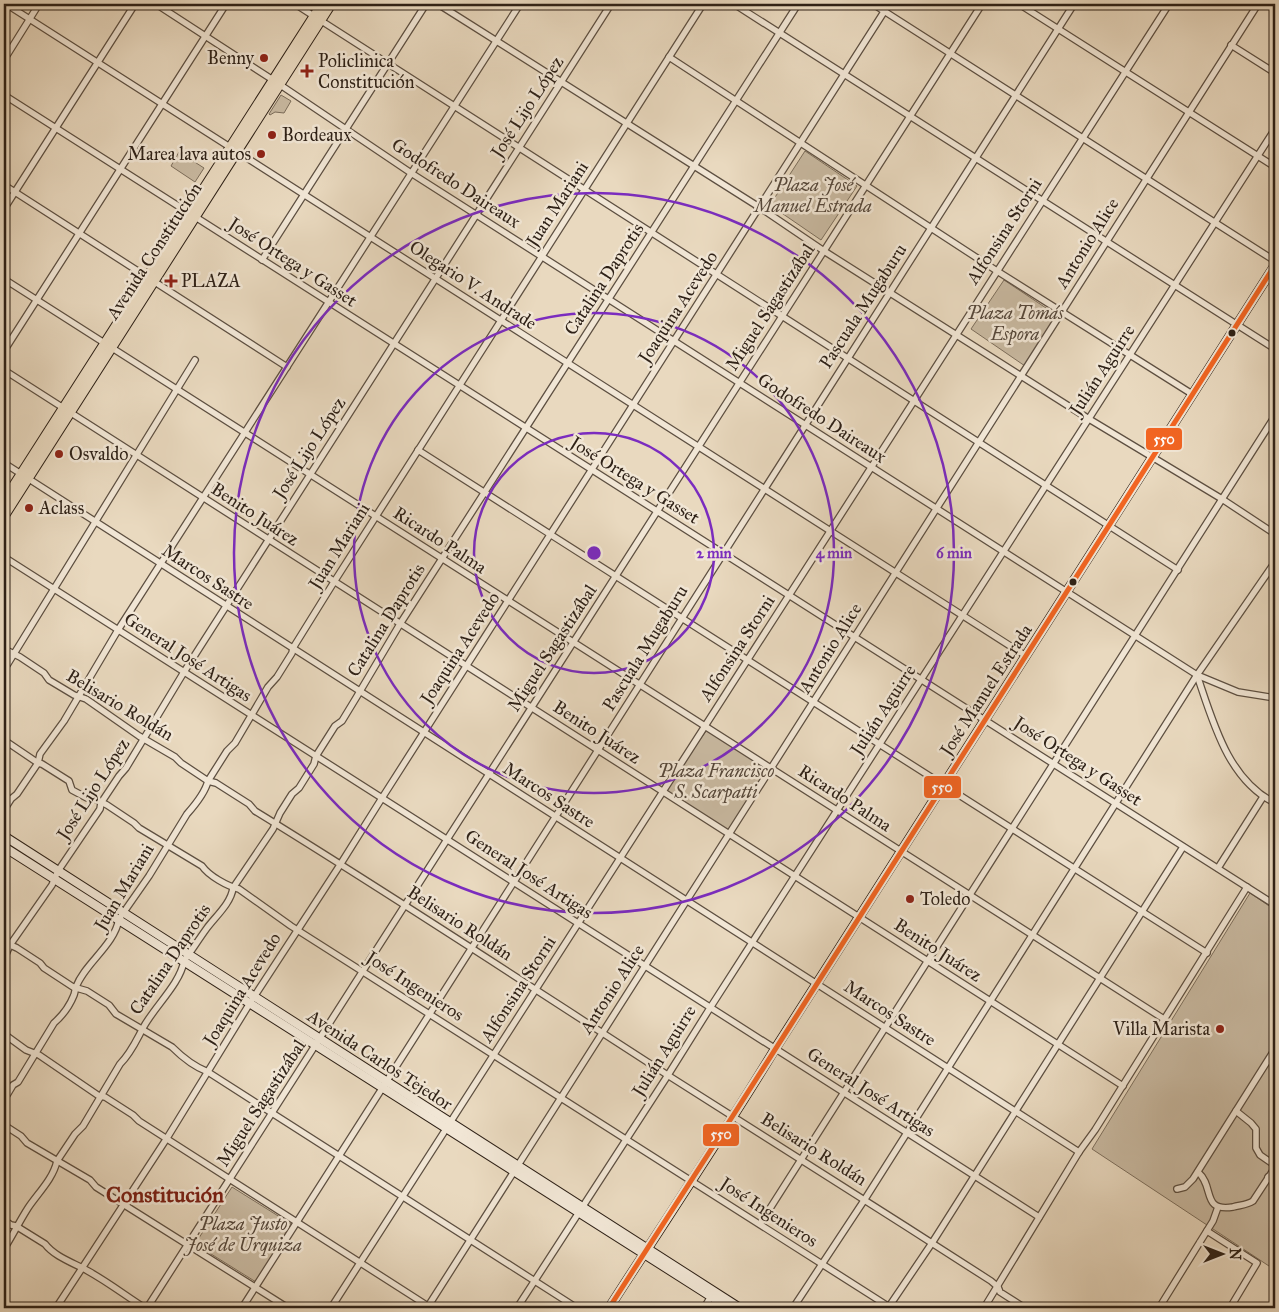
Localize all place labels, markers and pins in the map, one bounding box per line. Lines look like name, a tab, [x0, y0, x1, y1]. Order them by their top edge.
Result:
place label: Benny	[207, 47, 255, 69]
place label: Policlinica Constitución	[318, 50, 415, 93]
marker: Benny	[258, 52, 270, 64]
marker: Policlinica Constitución	[300, 64, 314, 78]
place label: Bordeaux	[282, 124, 351, 146]
marker: Bordeaux	[266, 129, 278, 141]
place label: Marea lava autos	[128, 143, 251, 165]
marker: Marea lava autos	[255, 148, 267, 160]
place label: PLAZA	[181, 270, 241, 292]
marker: PLAZA	[165, 275, 177, 287]
unlabelled marker	[1227, 328, 1237, 338]
place label: Osvaldo	[69, 443, 129, 465]
marker: Osvaldo	[53, 448, 65, 460]
place label: Aclass	[38, 497, 84, 519]
marker: Aclass	[23, 502, 35, 514]
centre of rings	[585, 544, 603, 562]
unlabelled marker	[1068, 577, 1078, 587]
place label: Toledo	[920, 888, 971, 910]
marker: Toledo	[904, 893, 916, 905]
place label: Villa Marista	[1112, 1018, 1210, 1040]
marker: Villa Marista	[1214, 1023, 1226, 1035]

